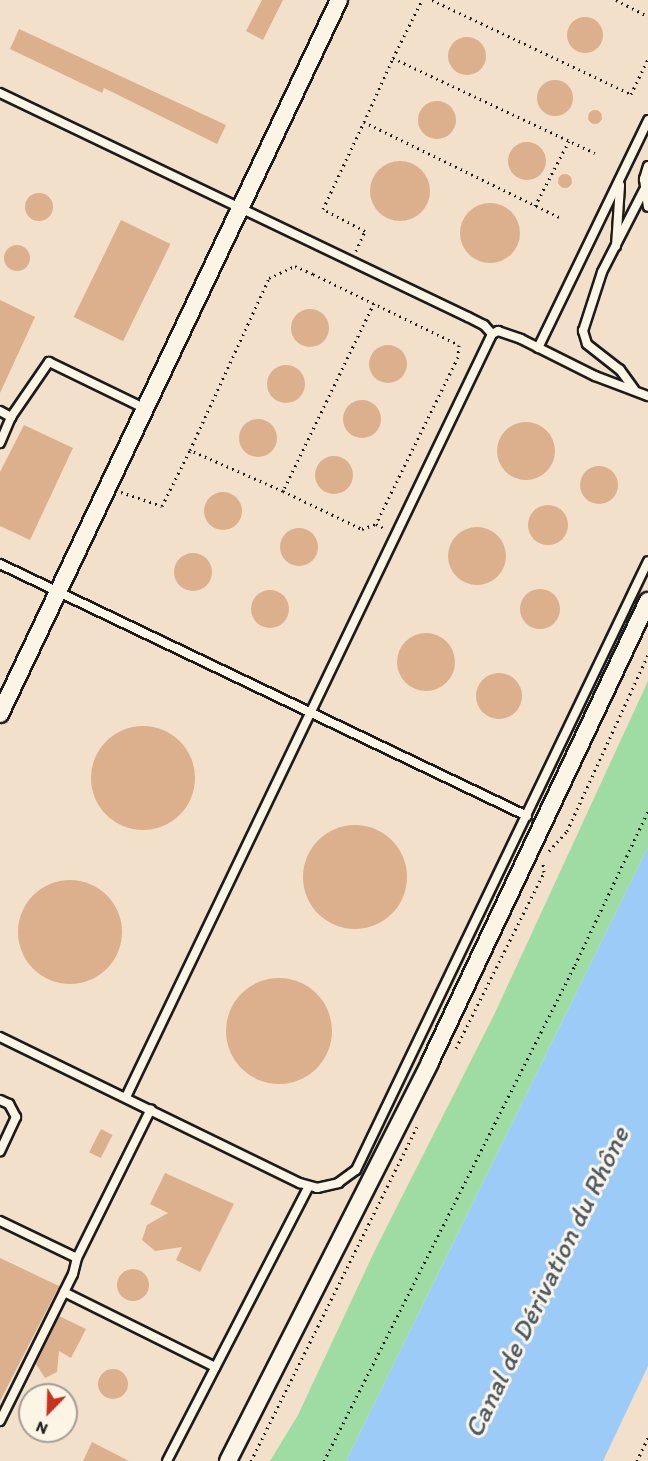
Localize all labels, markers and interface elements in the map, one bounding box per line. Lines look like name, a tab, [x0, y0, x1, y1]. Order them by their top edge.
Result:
water label: Canal de Dérivation du Rhône	[457, 1121, 635, 1443]
north arrow	[18, 1383, 78, 1443]
text: N	[33, 1417, 50, 1439]

